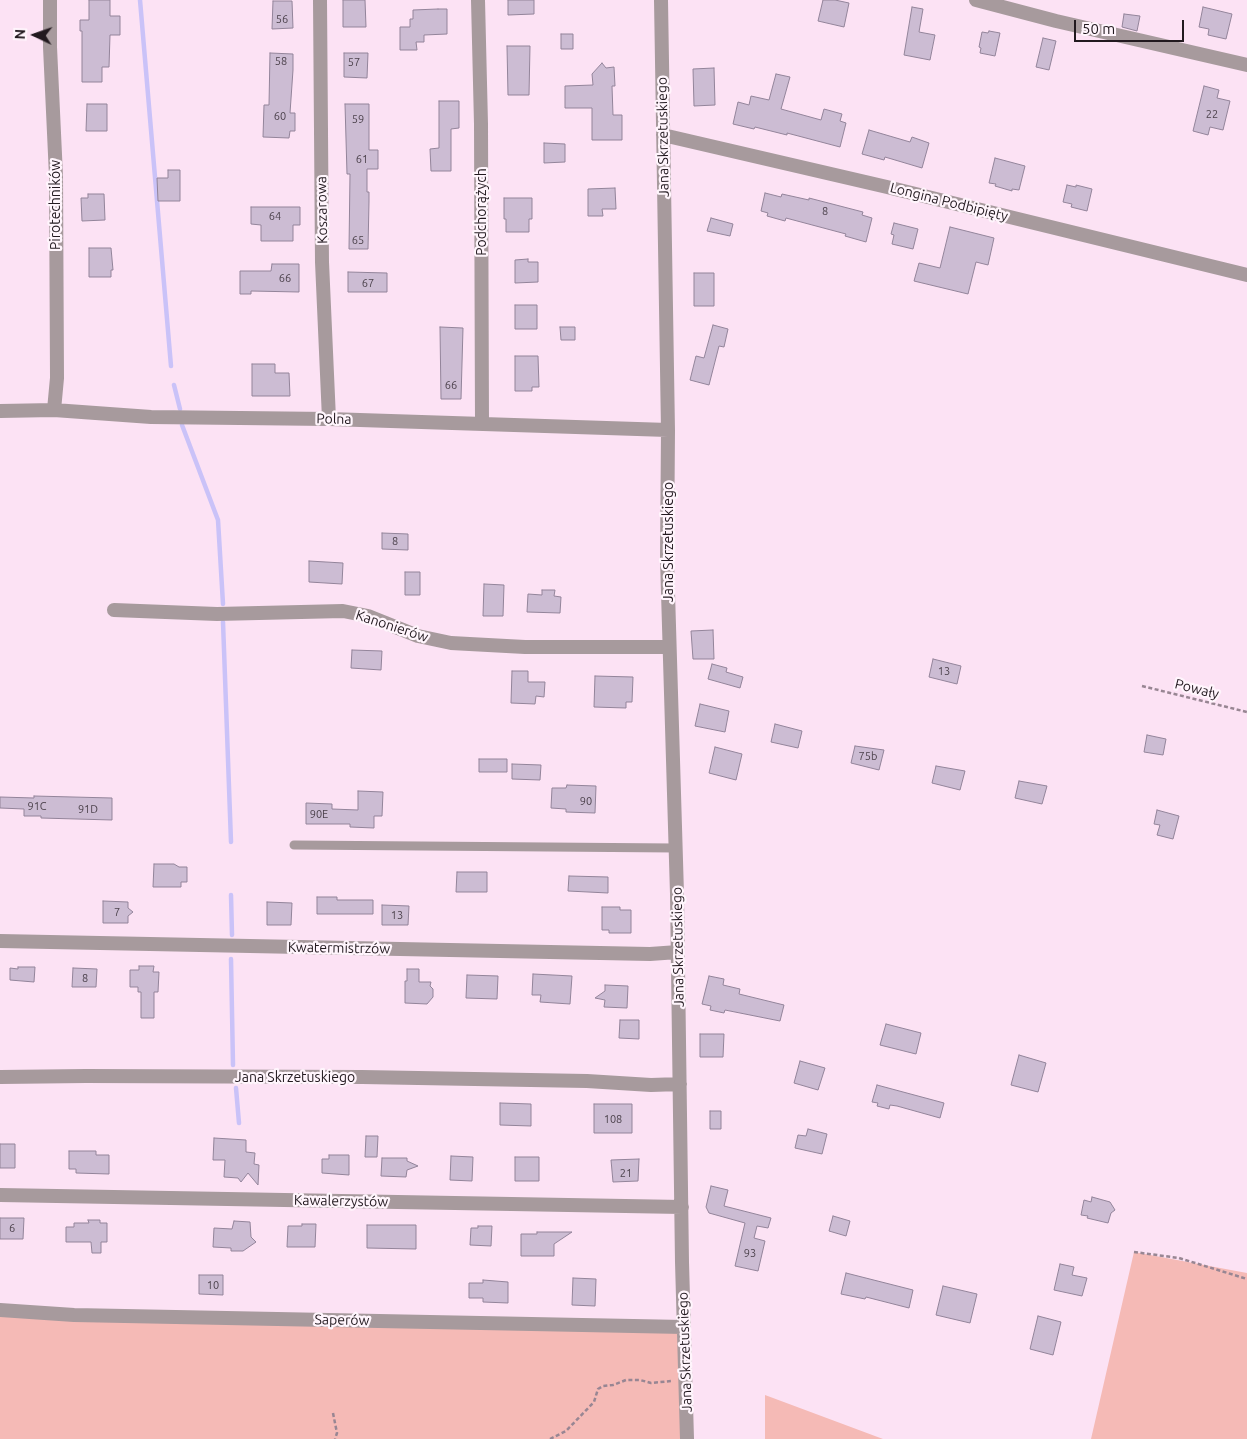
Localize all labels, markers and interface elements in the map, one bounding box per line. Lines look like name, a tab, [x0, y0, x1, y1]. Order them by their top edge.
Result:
north arrow	[10, 10, 60, 60]
scale bar	[1077, 10, 1187, 42]
house number: 56	[276, 12, 288, 26]
text: 50 m	[1082, 20, 1115, 37]
text: N	[12, 29, 28, 40]
house number: 58	[275, 54, 287, 68]
house number: 57	[348, 55, 360, 69]
street label: Jana Skrzetuskiego	[654, 77, 672, 197]
house number: 22	[1206, 107, 1218, 121]
house number: 60	[274, 109, 286, 123]
house number: 59	[352, 112, 364, 126]
house number: 61	[356, 152, 368, 166]
street label: Pirotechników	[47, 160, 63, 250]
street label: Podchorążych	[473, 168, 489, 256]
street label: Koszarowa	[313, 176, 331, 244]
street label: Longina Podbipięty	[888, 179, 1010, 225]
house number: 8	[822, 204, 828, 218]
house number: 64	[269, 209, 281, 223]
house number: 65	[352, 233, 364, 247]
house number: 66	[279, 271, 291, 285]
house number: 67	[362, 276, 374, 290]
house number: 66	[445, 378, 457, 392]
street label: Polna	[316, 410, 352, 428]
street label: Jana Skrzetuskiego	[660, 482, 676, 602]
house number: 8	[392, 534, 398, 548]
street label: Kanonierów	[354, 606, 430, 646]
house number: 13	[938, 664, 950, 678]
street label: Powały	[1173, 675, 1221, 703]
house number: 75b	[859, 749, 877, 763]
house number: 90	[580, 794, 592, 808]
house number: 91C	[27, 799, 47, 813]
house number: 91D	[78, 802, 98, 816]
house number: 90E	[310, 807, 328, 821]
street label: Jana Skrzetuskiego	[669, 887, 687, 1007]
house number: 7	[114, 905, 120, 919]
house number: 13	[391, 908, 403, 922]
street label: Kwatermistrzów	[288, 939, 390, 957]
house number: 8	[82, 971, 88, 985]
street label: Jana Skrzetuskiego	[235, 1069, 355, 1085]
house number: 108	[604, 1112, 622, 1126]
house number: 21	[620, 1166, 632, 1180]
street label: Kawalerzystów	[294, 1192, 388, 1210]
house number: 6	[9, 1221, 15, 1235]
house number: 93	[744, 1246, 756, 1260]
house number: 10	[207, 1278, 219, 1292]
street label: Jana Skrzetuskiego	[675, 1292, 695, 1412]
street label: Saperów	[314, 1311, 370, 1329]

